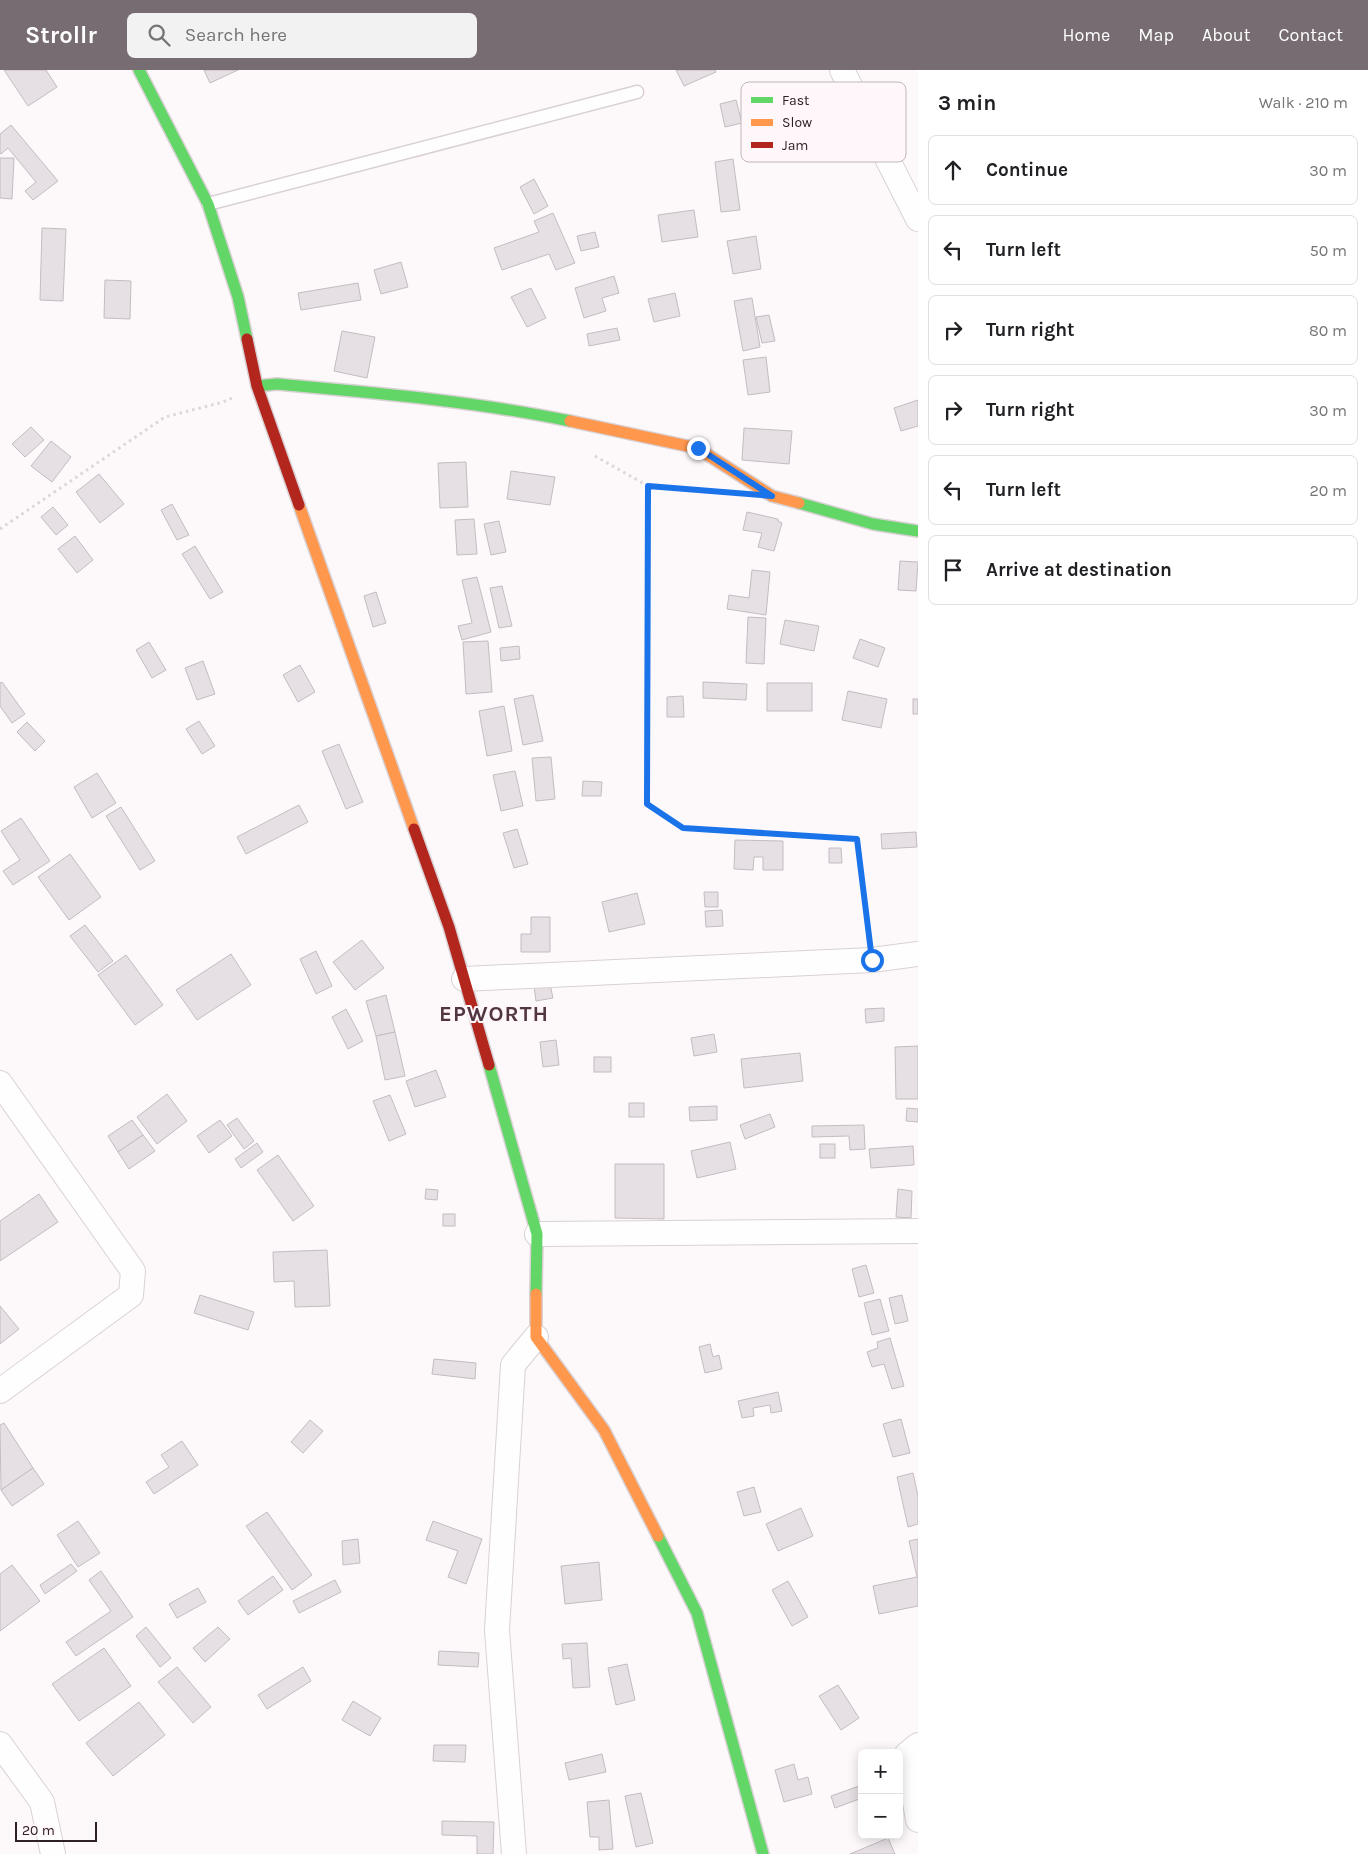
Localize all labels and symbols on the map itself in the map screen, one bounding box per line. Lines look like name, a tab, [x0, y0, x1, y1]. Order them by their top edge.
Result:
legend	[741, 82, 906, 162]
text: Fast	[782, 92, 809, 109]
text: Slow	[782, 114, 812, 131]
text: Jam	[782, 137, 808, 154]
route end	[687, 437, 710, 460]
route start	[861, 949, 884, 972]
district label: EPWORTH	[439, 1001, 549, 1027]
scale bar	[15, 1819, 98, 1842]

